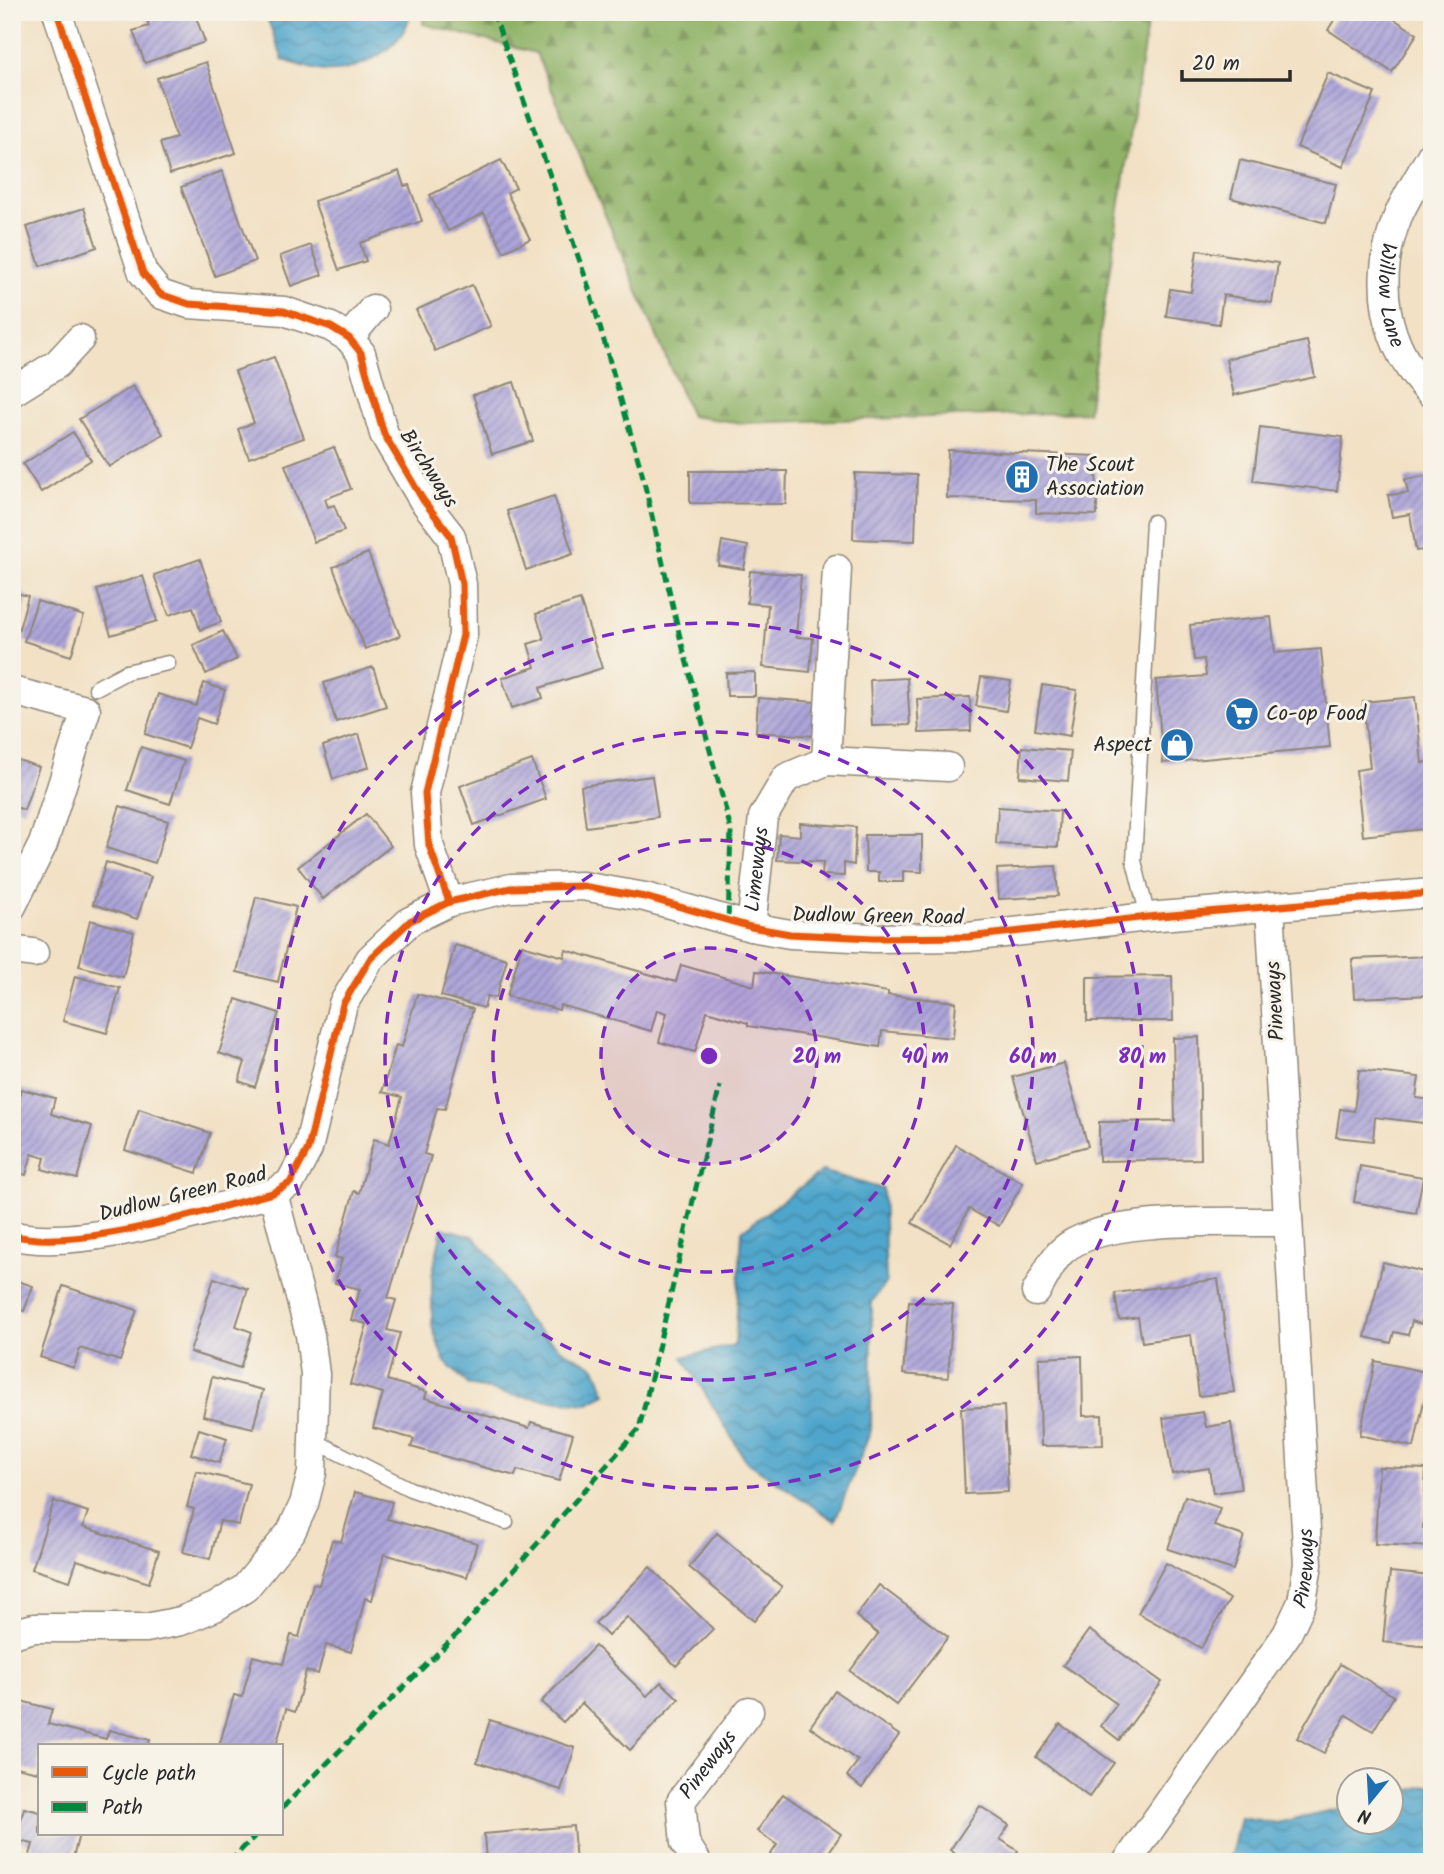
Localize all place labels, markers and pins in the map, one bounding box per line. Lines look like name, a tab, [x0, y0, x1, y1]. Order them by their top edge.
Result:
place label: The Scout Association	[1046, 449, 1144, 506]
building icon: The Scout Association	[1003, 458, 1041, 496]
supermarket icon: Co-op Food	[1223, 695, 1261, 733]
place label: Co-op Food	[1266, 698, 1367, 731]
shop icon: Aspect	[1158, 726, 1196, 764]
place label: Aspect	[1093, 729, 1153, 762]
centre of rings	[697, 1044, 721, 1068]

